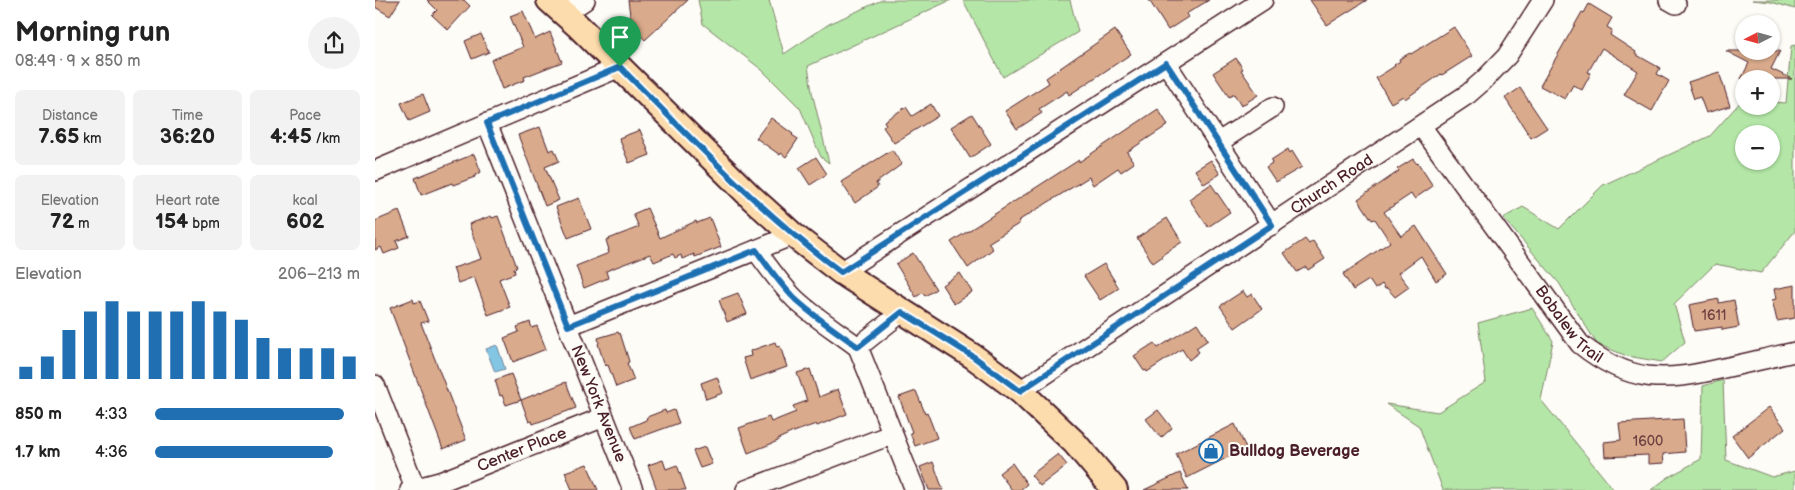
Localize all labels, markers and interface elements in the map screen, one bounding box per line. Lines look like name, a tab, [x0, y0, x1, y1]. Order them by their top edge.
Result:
north arrow	[1735, 15, 1780, 60]
map controls	[1735, 15, 1780, 170]
text: Morning run	[15, 16, 170, 49]
pin	[599, 16, 641, 67]
button: share	[308, 17, 360, 69]
icon: arrive	[606, 23, 634, 51]
text: 08:49 · 9 × 850 m	[15, 52, 140, 71]
button: +	[1735, 70, 1780, 115]
text: Distance	[42, 107, 98, 124]
text: Time	[172, 107, 203, 124]
text: Pace	[289, 107, 321, 124]
text: 7.65	[38, 124, 79, 149]
text: 36:20	[160, 124, 215, 149]
text: 4:45	[270, 124, 312, 149]
button: −	[1735, 125, 1780, 170]
text: km	[79, 130, 101, 147]
text: /km	[312, 130, 340, 147]
street label: Church Road	[1287, 150, 1377, 219]
text: Elevation	[41, 192, 99, 209]
text: Heart rate	[155, 192, 220, 209]
text: kcal	[293, 192, 318, 209]
text: 72	[50, 209, 74, 234]
text: 154	[155, 209, 188, 234]
text: 602	[286, 209, 324, 234]
text: m	[74, 215, 90, 232]
text: bpm	[188, 215, 220, 232]
text: Elevation	[15, 265, 82, 284]
text: 206–213 m	[278, 265, 360, 284]
street label: Bobalew Trail	[1531, 282, 1607, 367]
house number: 1611	[1702, 307, 1726, 324]
street label: New York Avenue	[567, 342, 631, 465]
text: 850 m	[15, 405, 62, 424]
text: 4:33	[95, 405, 128, 424]
street label: Center Place	[474, 423, 570, 476]
house number: 1600	[1633, 433, 1663, 450]
shop icon: Bulldog Beverage	[1198, 438, 1224, 464]
place label: Bulldog Beverage	[1229, 442, 1360, 461]
text: 1.7 km	[15, 443, 60, 462]
text: 4:36	[95, 443, 128, 462]

